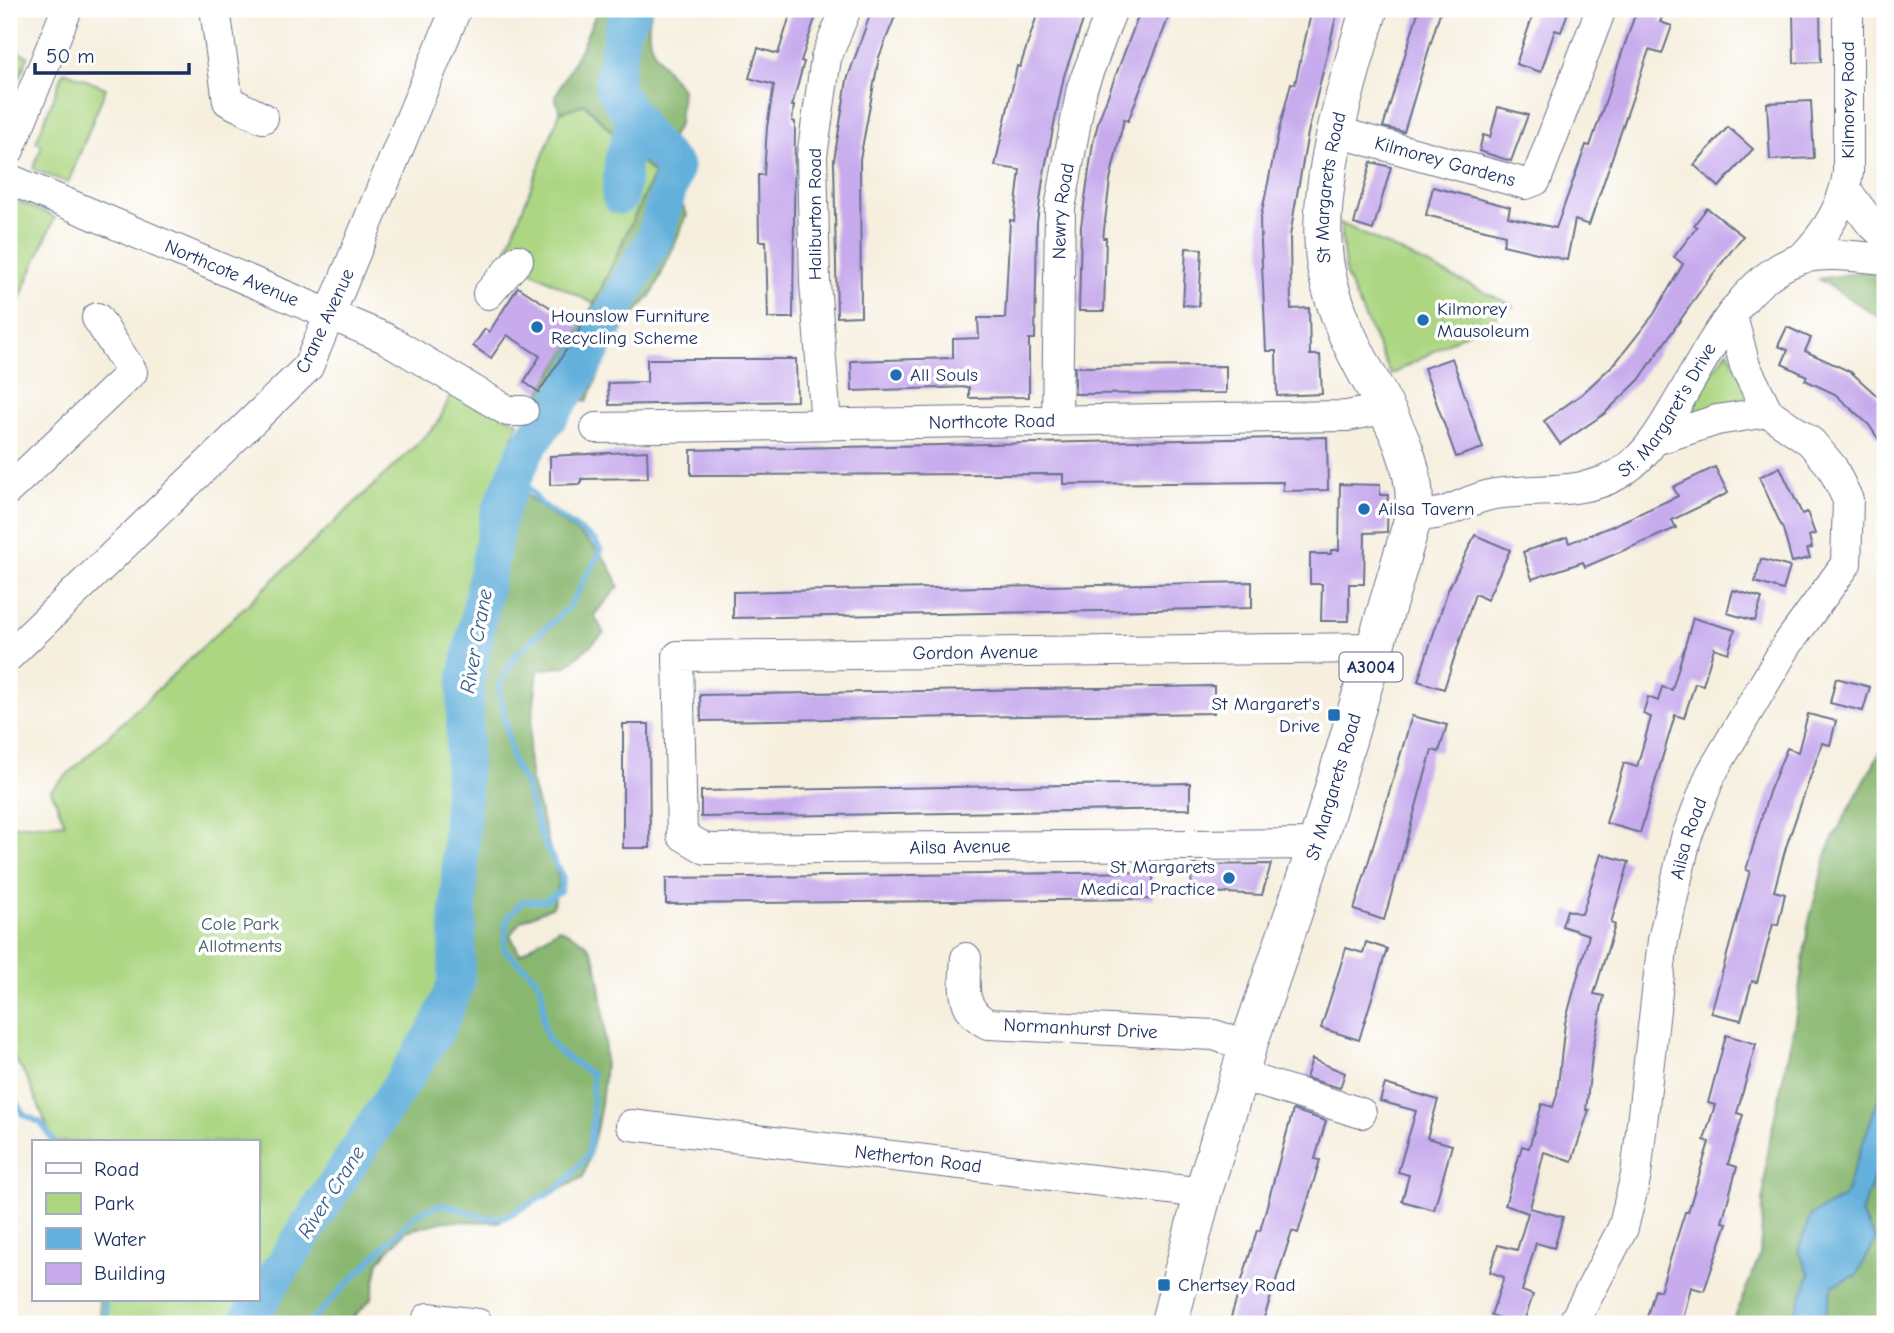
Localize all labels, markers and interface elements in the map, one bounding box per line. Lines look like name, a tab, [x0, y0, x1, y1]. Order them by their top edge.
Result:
scale bar	[35, 32, 189, 76]
street label: Kilmorey Road	[1837, 41, 1859, 159]
text: 50 m	[46, 44, 95, 68]
street label: St Margarets Road	[1312, 110, 1351, 264]
street label: Kilmorey Gardens	[1372, 132, 1518, 192]
street label: Haliburton Road	[804, 148, 826, 280]
street label: Newry Road	[1048, 161, 1079, 260]
street label: Northcote Avenue	[162, 235, 302, 311]
street label: Crane Avenue	[291, 265, 359, 377]
place label: Kilmorey Mausoleum	[1437, 298, 1529, 342]
place label: Hounslow Furniture Recycling Scheme	[551, 305, 710, 349]
marker: Kilmorey Mausoleum	[1415, 312, 1431, 328]
marker: Hounslow Furniture Recycling Scheme	[529, 319, 545, 335]
street label: St. Margaret's Drive	[1614, 339, 1721, 482]
place label: All Souls	[910, 364, 978, 386]
marker: All Souls	[888, 367, 904, 383]
street label: Northcote Road	[928, 410, 1055, 434]
place label: Ailsa Tavern	[1378, 498, 1475, 520]
marker: Ailsa Tavern	[1356, 501, 1372, 517]
water label: River Crane	[455, 587, 497, 695]
street label: Gordon Avenue	[912, 641, 1038, 664]
road number: A3004	[1340, 652, 1402, 682]
place label: St Margaret's Drive	[1211, 693, 1320, 737]
marker: St Margaret's Drive	[1326, 707, 1342, 723]
street label: St Margarets Road	[1301, 711, 1366, 863]
street label: Ailsa Road	[1666, 795, 1712, 882]
street label: Ailsa Avenue	[909, 835, 1011, 859]
place label: St Margarets Medical Practice	[1080, 856, 1215, 900]
marker: St Margarets Medical Practice	[1221, 870, 1237, 886]
park label: Cole Park Allotments	[198, 913, 282, 957]
street label: Normanhurst Drive	[1003, 1014, 1158, 1043]
legend	[32, 1140, 259, 1302]
water label: River Crane	[292, 1141, 370, 1243]
street label: Netherton Road	[853, 1141, 983, 1178]
text: Road	[94, 1157, 139, 1181]
text: Park	[94, 1191, 134, 1215]
text: Water	[94, 1227, 147, 1251]
text: Building	[94, 1261, 166, 1285]
place label: Chertsey Road	[1178, 1274, 1296, 1296]
marker: Chertsey Road	[1156, 1277, 1172, 1293]

